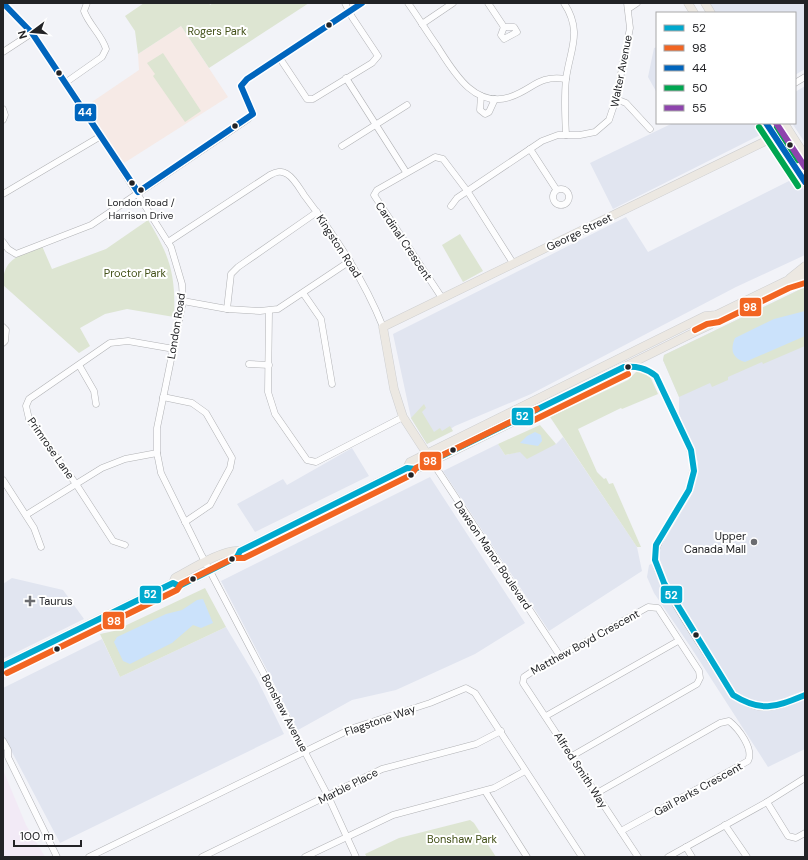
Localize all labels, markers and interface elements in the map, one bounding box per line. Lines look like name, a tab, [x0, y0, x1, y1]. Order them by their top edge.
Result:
north arrow	[12, 12, 52, 52]
legend	[656, 12, 796, 124]
unlabelled marker	[324, 20, 334, 30]
text: 52	[692, 20, 706, 36]
park label: Rogers Park	[188, 24, 247, 38]
text: N	[15, 29, 30, 41]
street label: Walter Avenue	[607, 34, 635, 108]
text: 98	[692, 40, 707, 56]
text: 44	[692, 60, 707, 76]
unlabelled marker	[54, 68, 64, 78]
text: 50	[692, 80, 708, 96]
text: 55	[692, 100, 707, 116]
line badge: 44	[74, 103, 97, 122]
text: 44	[78, 105, 92, 119]
unlabelled marker	[230, 121, 240, 131]
unlabelled marker	[785, 140, 795, 150]
unlabelled marker	[127, 178, 137, 188]
marker: London Road / Harrison Drive	[136, 185, 146, 195]
place label: London Road / Harrison Drive	[107, 196, 175, 222]
street label: Cardinal Crescent	[373, 199, 435, 283]
street label: George Street	[544, 210, 614, 254]
street label: Kingston Road	[313, 212, 365, 280]
park label: Proctor Park	[104, 266, 167, 280]
street label: London Road	[164, 292, 188, 360]
line badge: 98	[739, 297, 762, 317]
text: 98	[743, 300, 757, 314]
unlabelled marker	[623, 362, 633, 372]
line badge: 52	[511, 407, 534, 426]
text: 52	[515, 409, 529, 423]
street label: Primrose Lane	[25, 414, 77, 482]
unlabelled marker	[448, 445, 458, 455]
line badge: 98	[419, 451, 442, 471]
text: 98	[423, 454, 437, 468]
unlabelled marker	[406, 470, 416, 480]
street label: Dawson Manor Boulevard	[451, 498, 535, 612]
place label: Upper Canada Mall	[684, 529, 746, 556]
marker: Upper Canada Mall	[749, 537, 759, 547]
unlabelled marker	[227, 554, 237, 564]
unlabelled marker	[188, 574, 198, 584]
line badge: 52	[139, 585, 162, 604]
line badge: 52	[660, 585, 683, 604]
text: 52	[143, 587, 157, 601]
text: 52	[664, 588, 678, 602]
place label: Taurus	[39, 594, 73, 608]
marker: Taurus	[24, 595, 36, 607]
street label: Matthew Boyd Crescent	[528, 606, 642, 678]
line badge: 98	[102, 611, 125, 630]
text: 98	[107, 614, 121, 628]
unlabelled marker	[691, 630, 701, 640]
unlabelled marker	[52, 644, 62, 654]
street label: Bonshaw Avenue	[259, 672, 311, 754]
street label: Flagstone Way	[343, 701, 417, 739]
street label: Alfred Smith Way	[551, 729, 611, 811]
street label: Gail Parks Crescent	[651, 759, 745, 819]
street label: Marble Place	[316, 765, 380, 807]
scale bar	[14, 822, 81, 848]
text: 100 m	[20, 828, 54, 844]
park label: Bonshaw Park	[427, 832, 498, 846]

